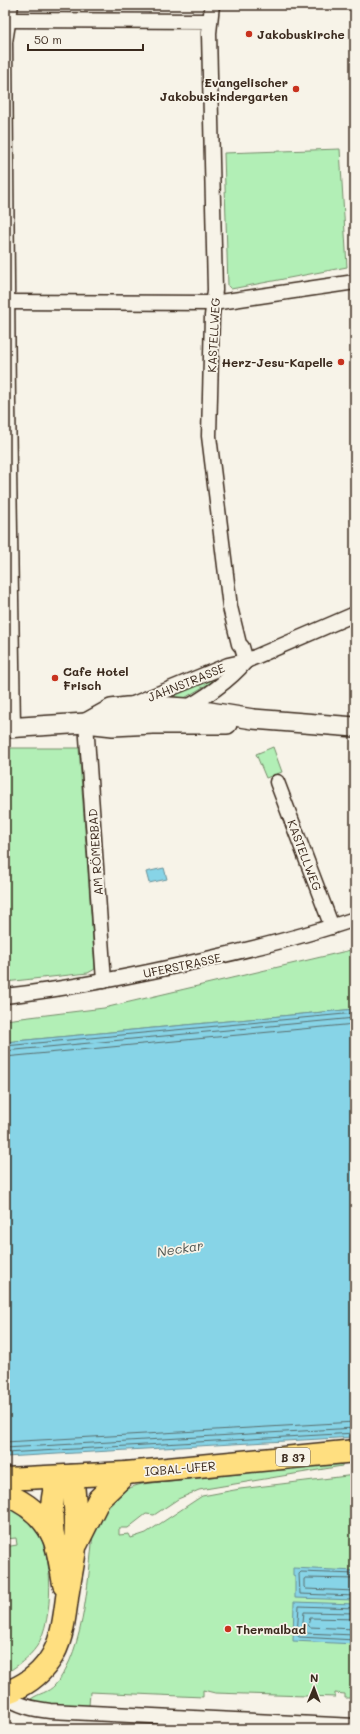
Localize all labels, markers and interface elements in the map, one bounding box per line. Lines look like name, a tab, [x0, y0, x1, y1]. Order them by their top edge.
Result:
scale bar	[28, 26, 143, 52]
place label: Jakobuskirche	[257, 26, 345, 42]
marker: Jakobuskirche	[244, 29, 254, 39]
text: 50 m	[34, 31, 62, 47]
place label: Evangelischer Jakobuskindergarten	[160, 74, 288, 104]
marker: Evangelischer Jakobuskindergarten	[291, 84, 301, 94]
street label: KASTELLWEG	[203, 297, 223, 373]
place label: Herz-Jesu-Kapelle	[221, 354, 333, 370]
marker: Herz-Jesu-Kapelle	[336, 357, 346, 367]
street label: JAHNSTRASSE	[145, 659, 227, 705]
place label: Cafe Hotel Frisch	[63, 663, 129, 693]
marker: Cafe Hotel Frisch	[50, 673, 60, 683]
street label: AM RÖMERBAD	[84, 808, 106, 896]
street label: KASTELLWEG	[284, 817, 326, 893]
street label: UFERSTRASSE	[142, 949, 222, 981]
water label: Neckar	[156, 1236, 205, 1260]
road number: B 37	[276, 1448, 310, 1466]
street label: IQBAL-UFER	[144, 1457, 216, 1479]
place label: Thermalbad	[236, 1621, 307, 1637]
marker: Thermalbad	[223, 1624, 233, 1634]
north arrow	[294, 1668, 334, 1708]
text: N	[310, 1670, 318, 1685]

